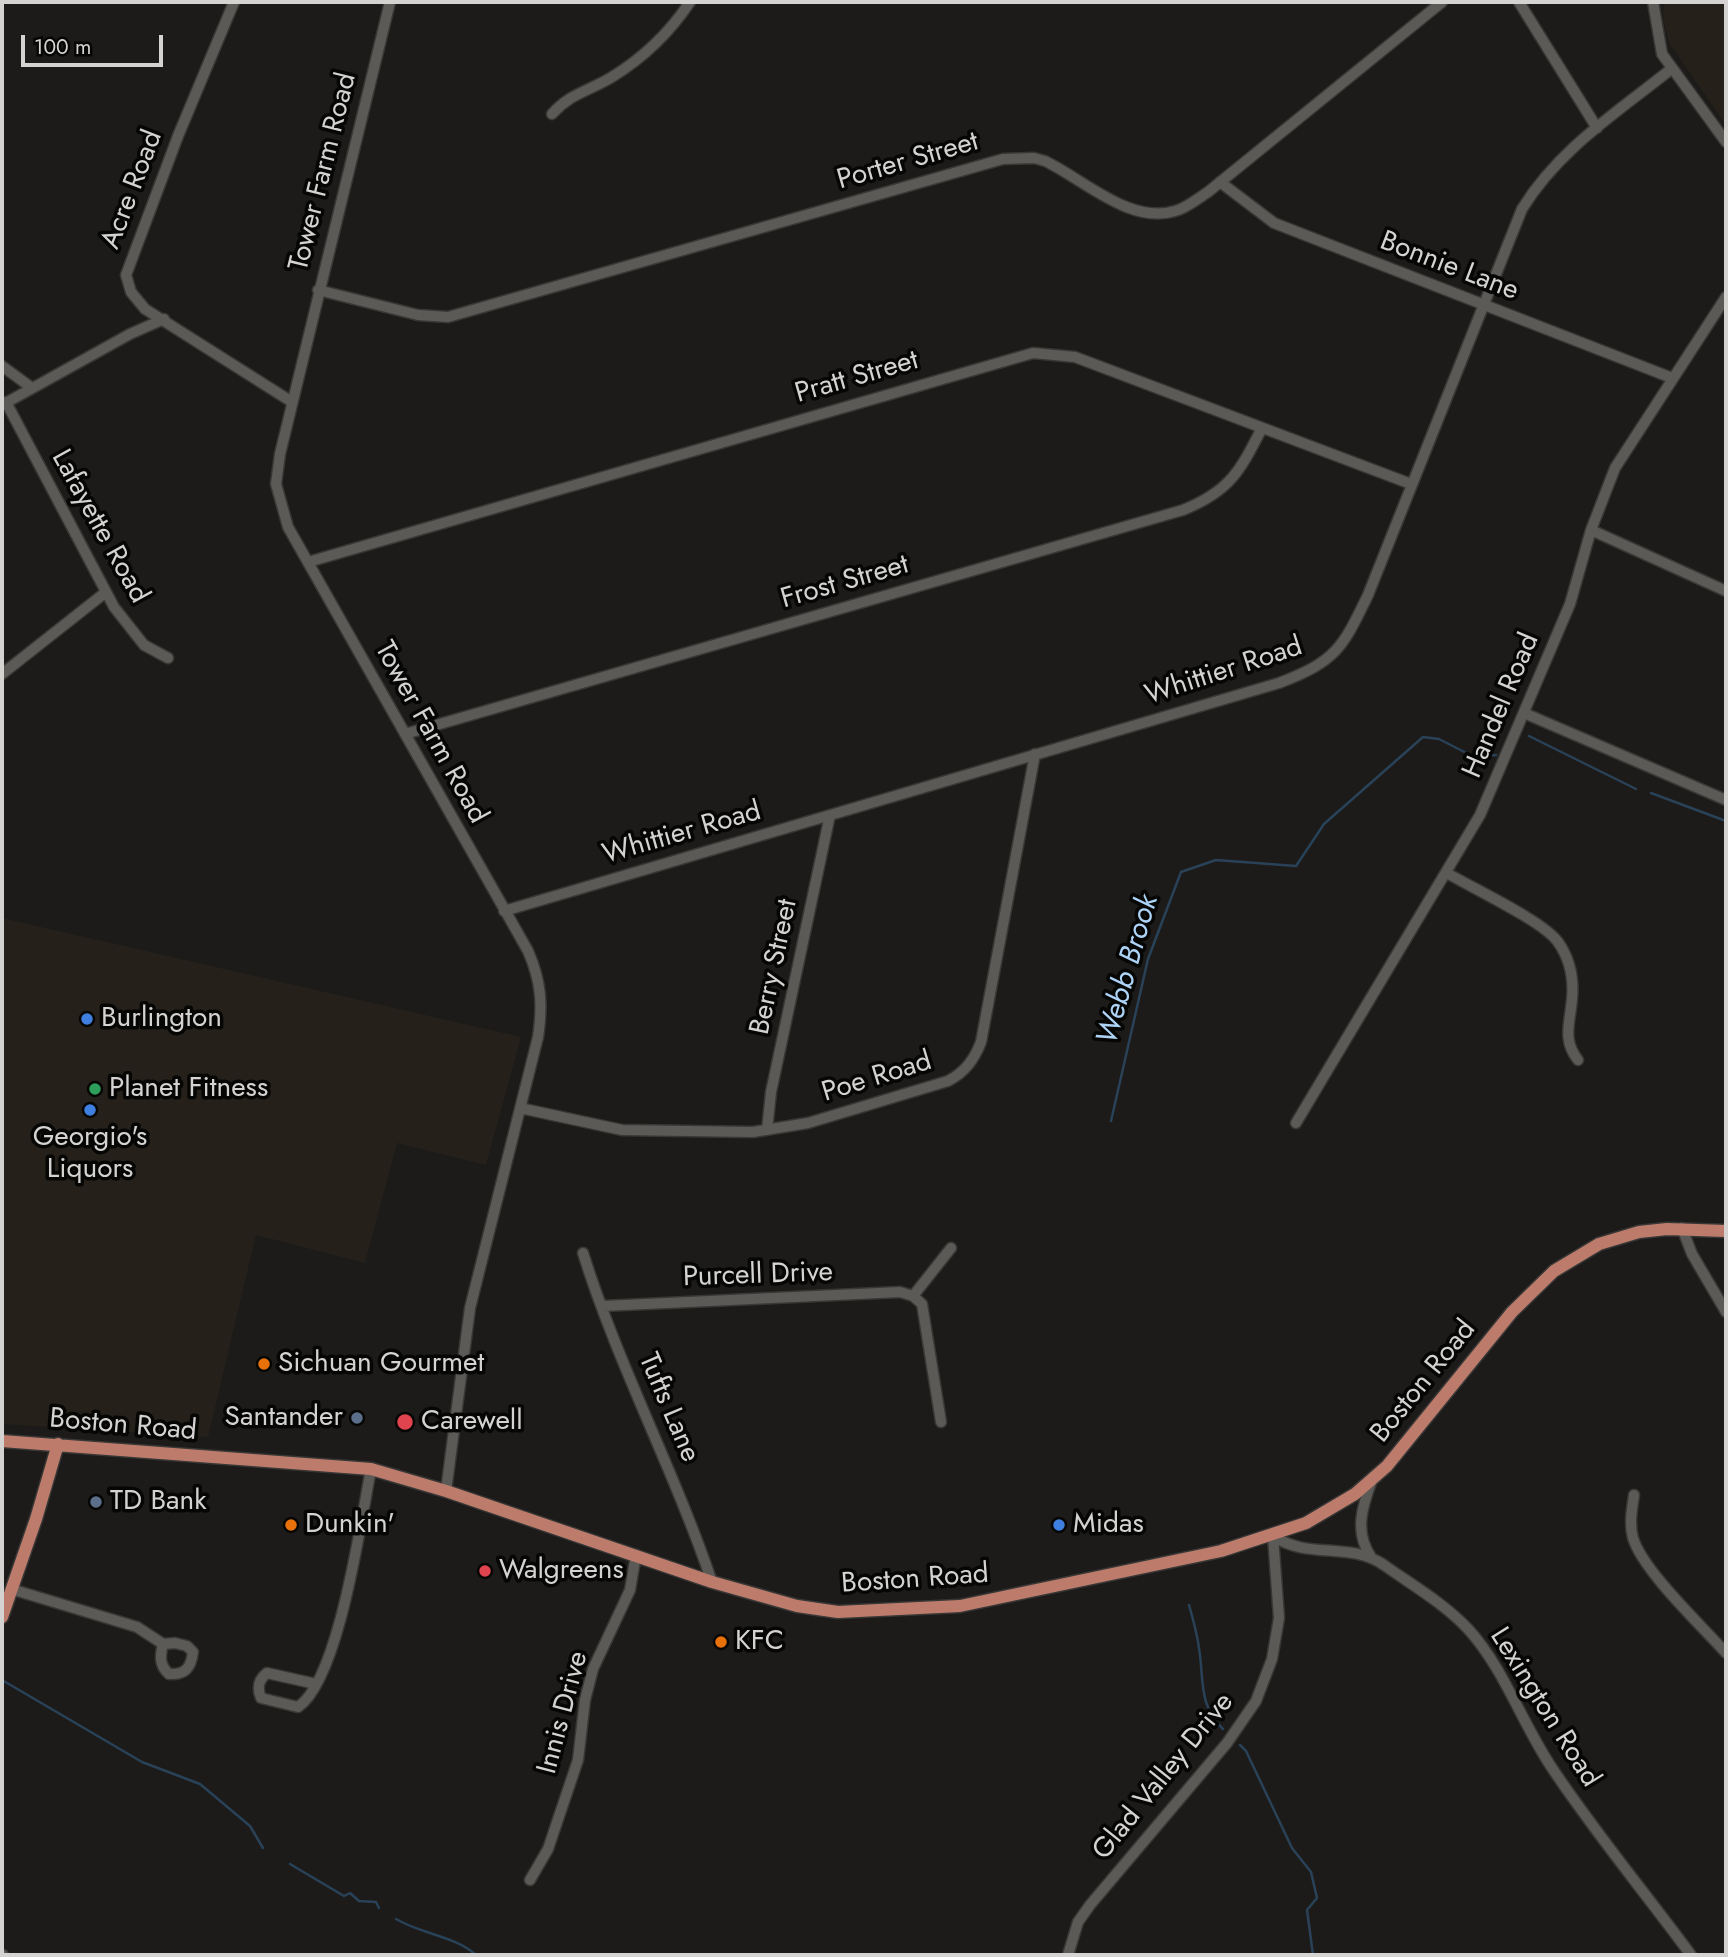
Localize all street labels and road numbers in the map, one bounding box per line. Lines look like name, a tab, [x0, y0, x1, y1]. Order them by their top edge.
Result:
street label: Tower Farm Road	[283, 69, 365, 275]
street label: Acre Road	[95, 126, 171, 254]
street label: Porter Street	[834, 126, 982, 198]
street label: Bonnie Lane	[1375, 225, 1523, 309]
street label: Pratt Street	[792, 344, 922, 412]
street label: Lafayette Road	[43, 444, 155, 610]
street label: Frost Street	[777, 549, 913, 617]
street label: Handel Road	[1456, 629, 1548, 783]
street label: Whittier Road	[1141, 631, 1307, 713]
street label: Tower Farm Road	[366, 636, 494, 830]
street label: Whittier Road	[599, 795, 765, 873]
street label: Berry Street	[744, 896, 806, 1038]
street label: Poe Road	[818, 1045, 936, 1111]
street label: Purcell Drive	[682, 1257, 834, 1295]
street label: Boston Road	[1364, 1314, 1484, 1450]
street label: Tufts Lane	[630, 1348, 706, 1468]
street label: Boston Road	[48, 1403, 198, 1449]
street label: Boston Road	[840, 1558, 990, 1602]
street label: Lexington Road	[1482, 1622, 1606, 1794]
street label: Innis Drive	[532, 1648, 596, 1778]
street label: Glad Valley Drive	[1086, 1687, 1242, 1867]

